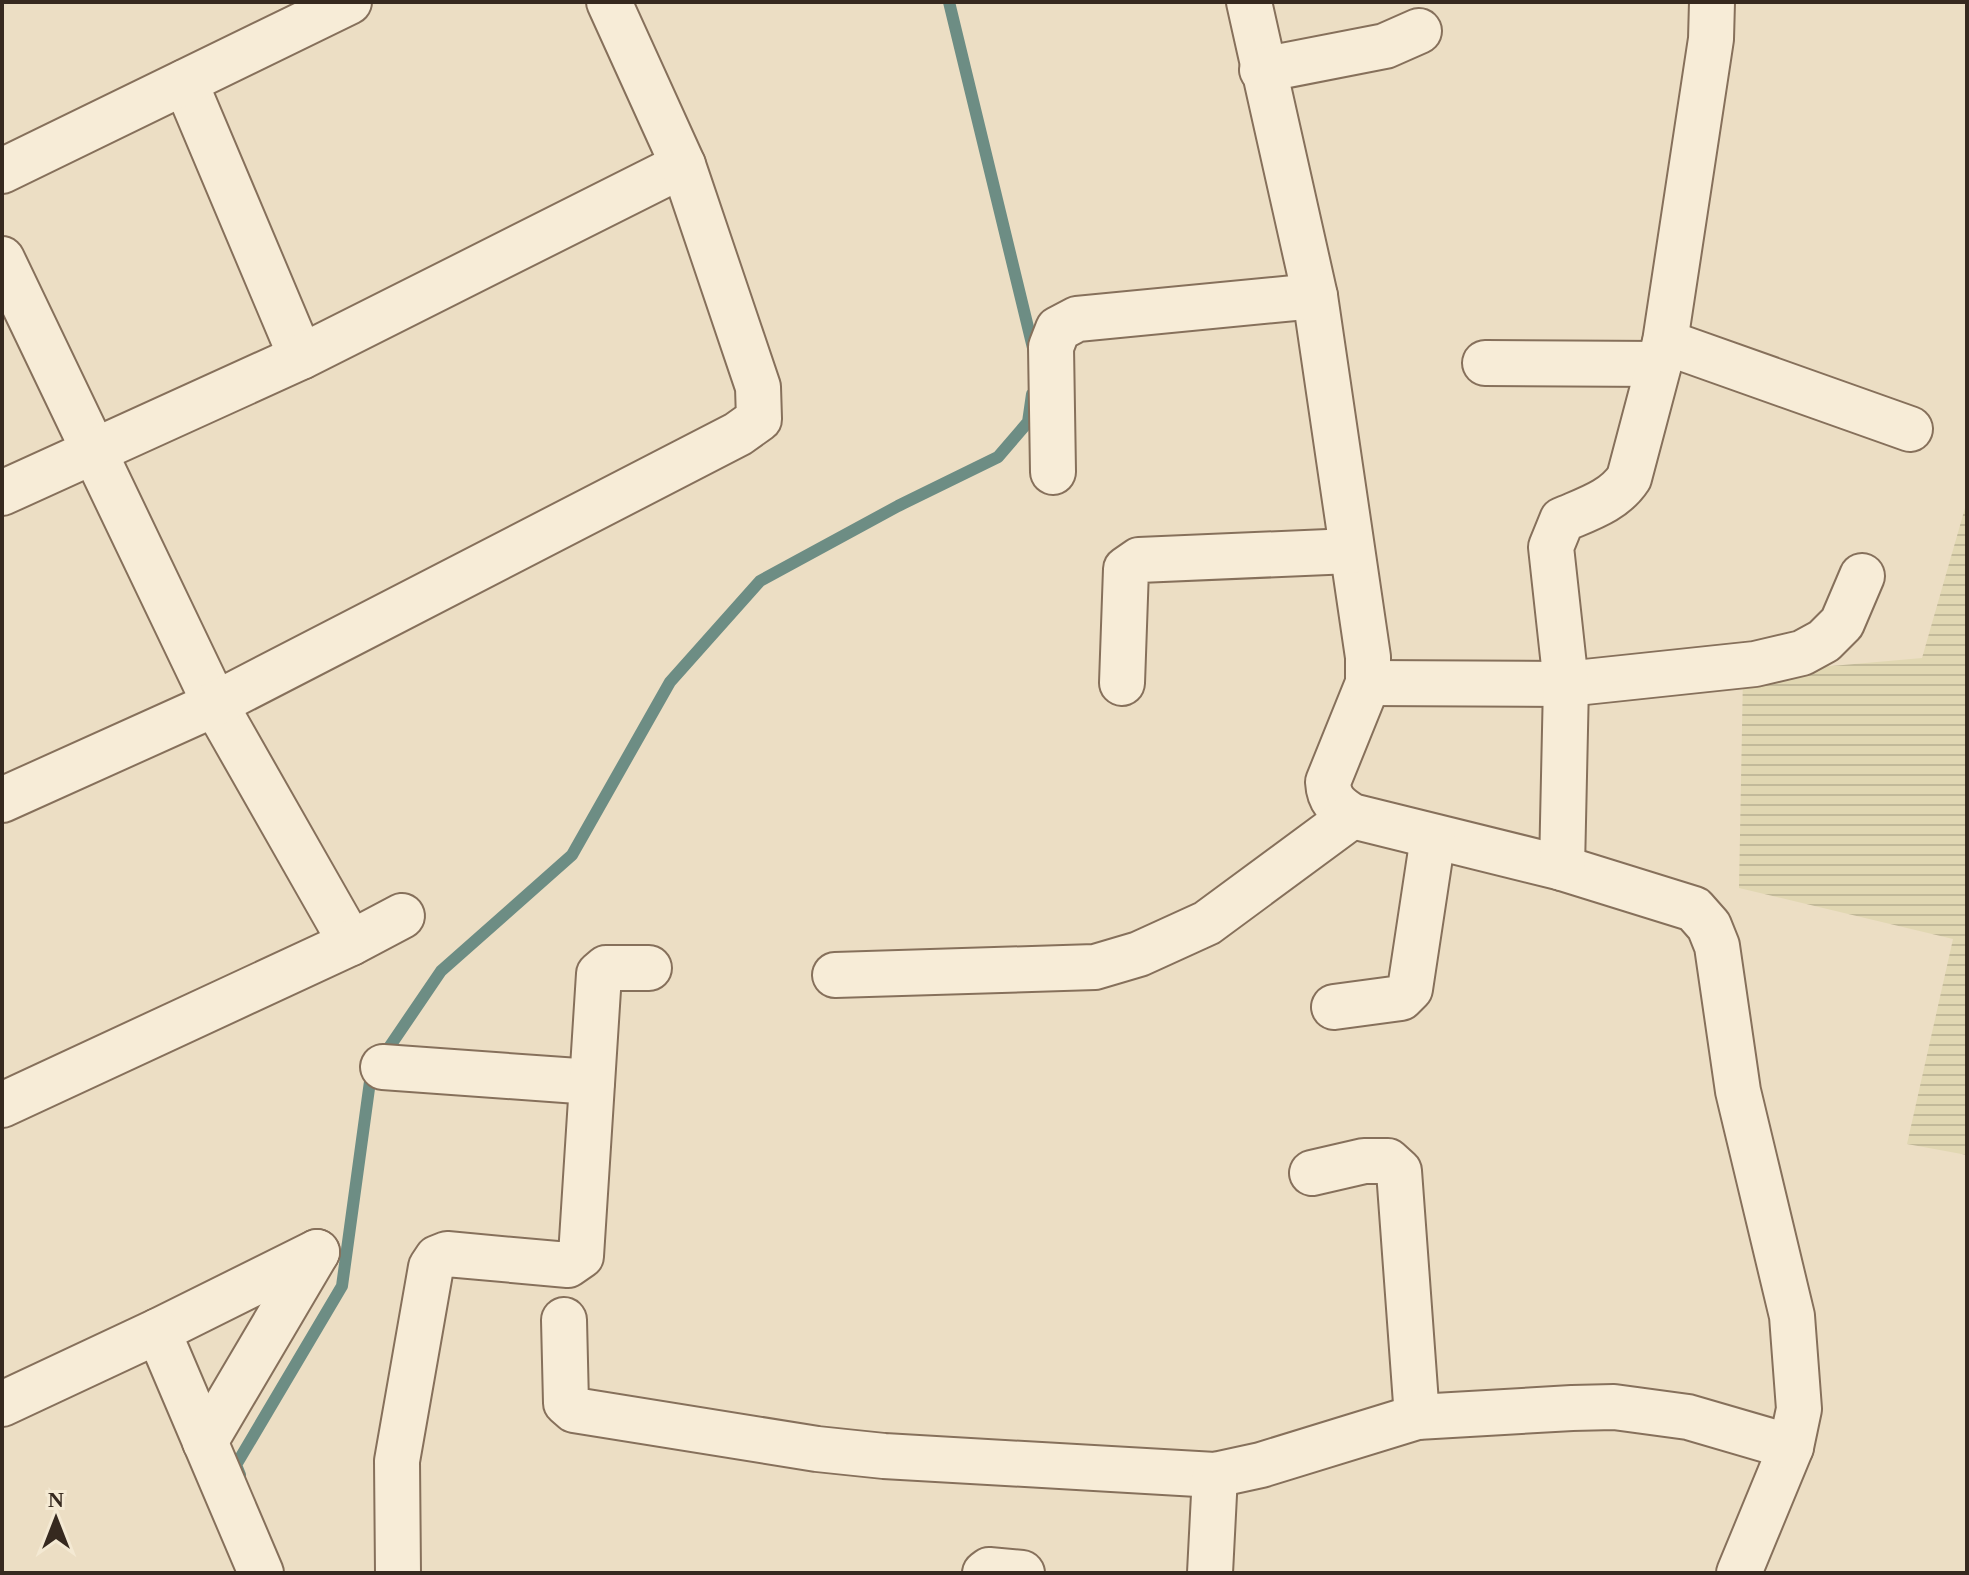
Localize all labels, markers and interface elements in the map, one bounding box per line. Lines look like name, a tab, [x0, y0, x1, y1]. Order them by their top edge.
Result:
north arrow	[16, 1479, 96, 1559]
text: N	[48, 1487, 64, 1512]

